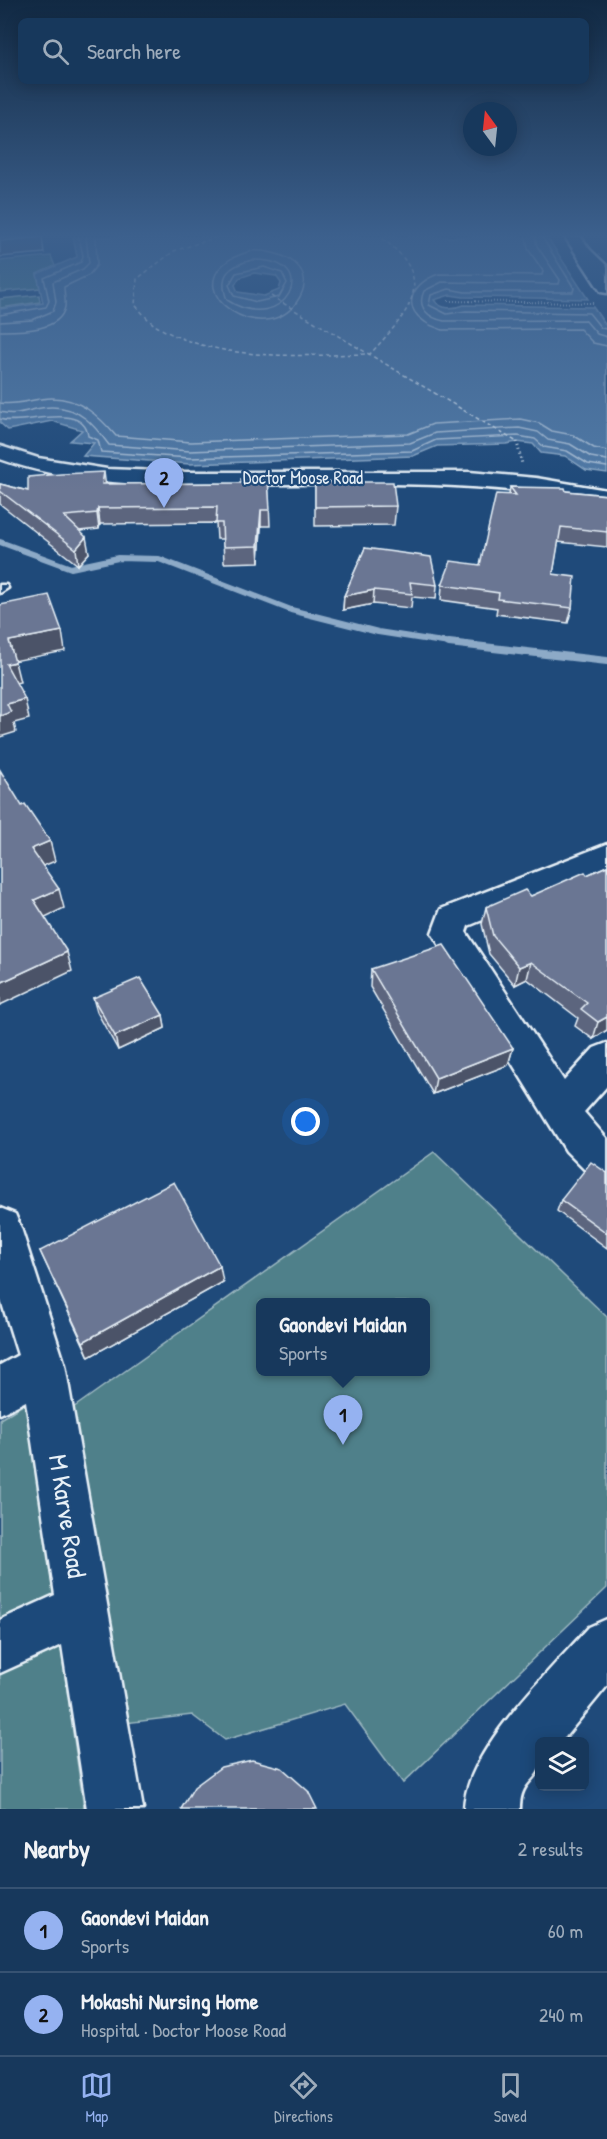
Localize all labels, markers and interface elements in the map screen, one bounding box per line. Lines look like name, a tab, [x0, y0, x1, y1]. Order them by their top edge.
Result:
search box	[18, 18, 589, 84]
icon: search	[39, 35, 72, 68]
text: Search here	[87, 36, 181, 66]
north arrow	[463, 102, 517, 156]
pin: 2	[144, 458, 184, 508]
street label: Doctor Moose Road	[243, 465, 363, 490]
your location	[291, 1107, 320, 1136]
popup	[256, 1298, 430, 1376]
text: Gaondevi Maidan	[279, 1309, 407, 1339]
text: Sports	[279, 1339, 327, 1366]
pin: 1	[324, 1396, 362, 1445]
street label: M Karve Road	[41, 1452, 95, 1580]
map controls	[535, 1737, 589, 1791]
button: layers	[535, 1737, 589, 1791]
text: Nearby	[24, 1831, 90, 1866]
text: 2 results	[518, 1835, 583, 1862]
text: Gaondevi Maidan	[81, 1902, 209, 1932]
text: 1	[40, 1917, 47, 1944]
text: 60 m	[548, 1917, 583, 1944]
text: Sports	[81, 1932, 129, 1959]
text: Mokashi Nursing Home	[81, 1986, 258, 2016]
text: 2	[39, 2001, 48, 2028]
text: 240 m	[539, 2001, 583, 2028]
text: Hospital · Doctor Moose Road	[81, 2016, 286, 2043]
tab: Map	[80, 2069, 113, 2127]
tab: Directions	[274, 2069, 333, 2127]
tab: Saved	[494, 2069, 527, 2127]

